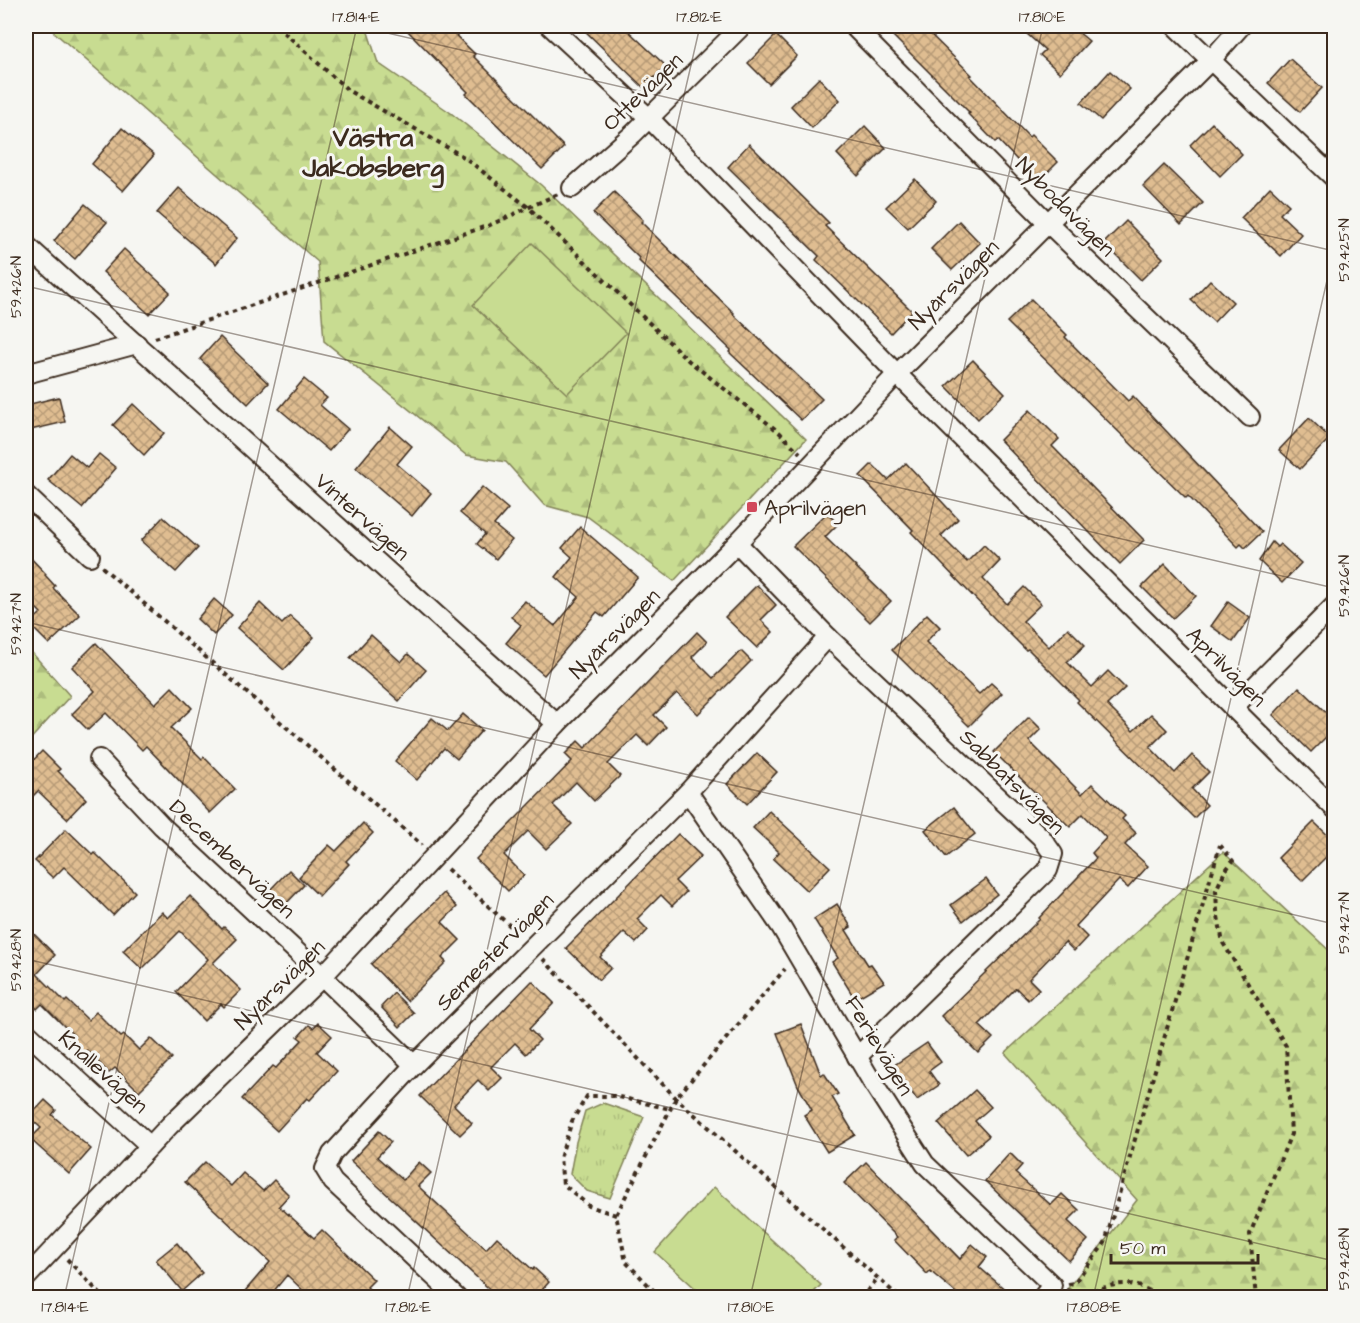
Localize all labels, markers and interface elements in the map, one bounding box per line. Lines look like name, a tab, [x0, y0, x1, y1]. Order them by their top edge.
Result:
text: 17.814°E	[332, 7, 380, 28]
text: 17.812°E	[676, 7, 722, 28]
text: 17.810°E	[1019, 7, 1065, 28]
street label: Ottevägen	[596, 46, 691, 139]
district label: Västra Jakobsberg	[301, 120, 444, 189]
street label: Nybodavägen	[1007, 150, 1122, 265]
text: 59.425°N	[1334, 218, 1355, 282]
street label: Nyårsvägen	[902, 233, 1007, 338]
text: 59.426°N	[6, 256, 27, 318]
street label: Vintervägen	[307, 466, 416, 569]
place label: Aprilvägen	[764, 493, 866, 525]
marker: Aprilvägen	[745, 500, 759, 514]
text: 59.426°N	[1334, 555, 1355, 617]
street label: Nyårsvägen	[563, 582, 668, 687]
text: 59.427°N	[6, 593, 27, 655]
street label: Aprilvägen	[1178, 620, 1273, 715]
street label: Sabbatsvägen	[951, 722, 1072, 843]
street label: Decembervägen	[161, 792, 302, 927]
street label: Semestervägen	[429, 886, 562, 1019]
text: 59.427°N	[1334, 892, 1355, 954]
text: 59.428°N	[6, 929, 27, 991]
street label: Nyårsvägen	[228, 933, 333, 1038]
street label: Ferievägen	[836, 990, 921, 1102]
street label: Knallevägen	[51, 1023, 155, 1122]
scale bar	[1111, 1227, 1258, 1265]
text: 59.428°N	[1334, 1228, 1355, 1290]
text: 50 m	[1120, 1236, 1165, 1261]
text: 17.814°E	[41, 1297, 89, 1318]
text: 17.812°E	[385, 1297, 431, 1318]
text: 17.810°E	[728, 1297, 774, 1318]
text: 17.808°E	[1067, 1297, 1121, 1318]

